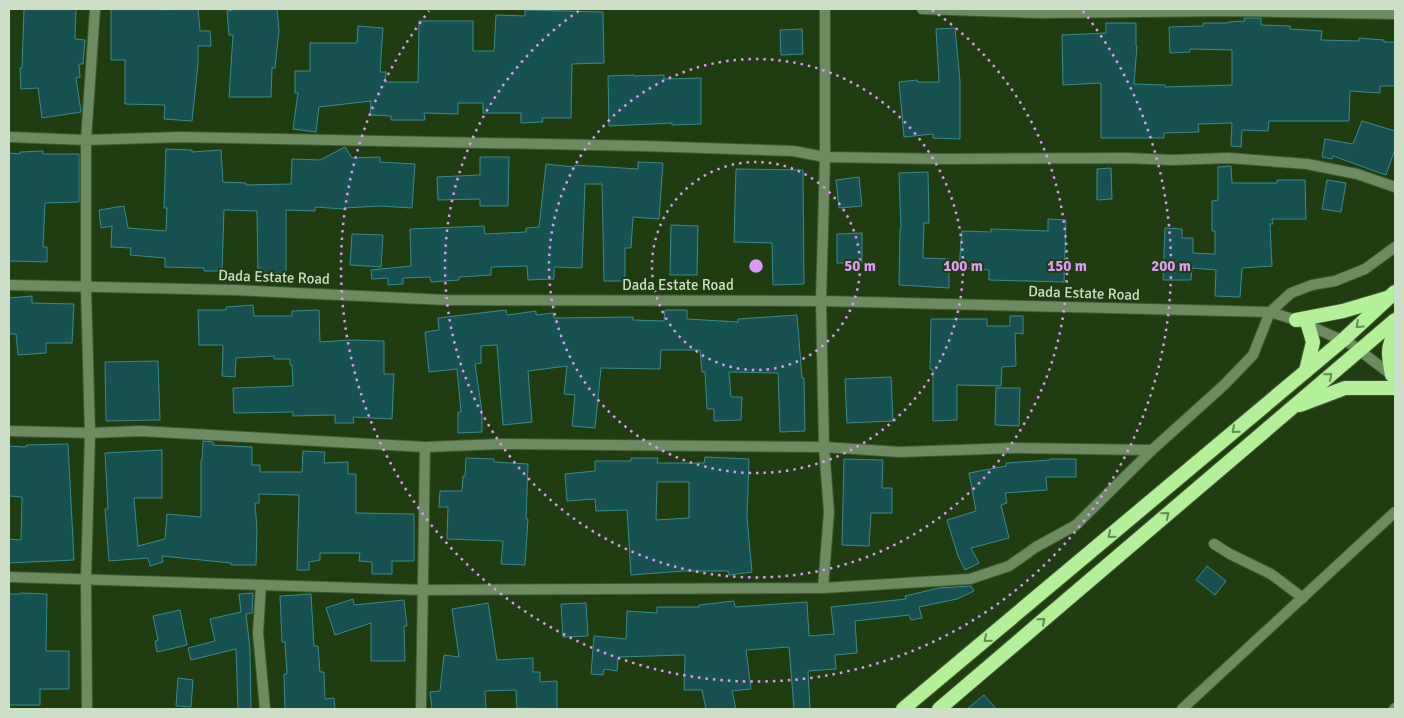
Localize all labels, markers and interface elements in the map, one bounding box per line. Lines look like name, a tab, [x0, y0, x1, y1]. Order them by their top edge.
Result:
centre of rings	[747, 257, 765, 275]
text: 50 m	[844, 257, 876, 275]
text: 100 m	[943, 257, 983, 275]
text: 150 m	[1047, 257, 1087, 275]
text: 200 m	[1151, 257, 1191, 275]
street label: Dada Estate Road	[218, 266, 330, 288]
street label: Dada Estate Road	[622, 276, 734, 294]
street label: Dada Estate Road	[1028, 282, 1140, 304]
one-way arrow	[1356, 319, 1365, 328]
one-way arrow	[1324, 372, 1333, 381]
one-way arrow	[1232, 424, 1241, 433]
one-way arrow	[1160, 512, 1169, 521]
one-way arrow	[1108, 529, 1117, 537]
one-way arrow	[1036, 618, 1045, 626]
one-way arrow	[983, 633, 992, 642]

